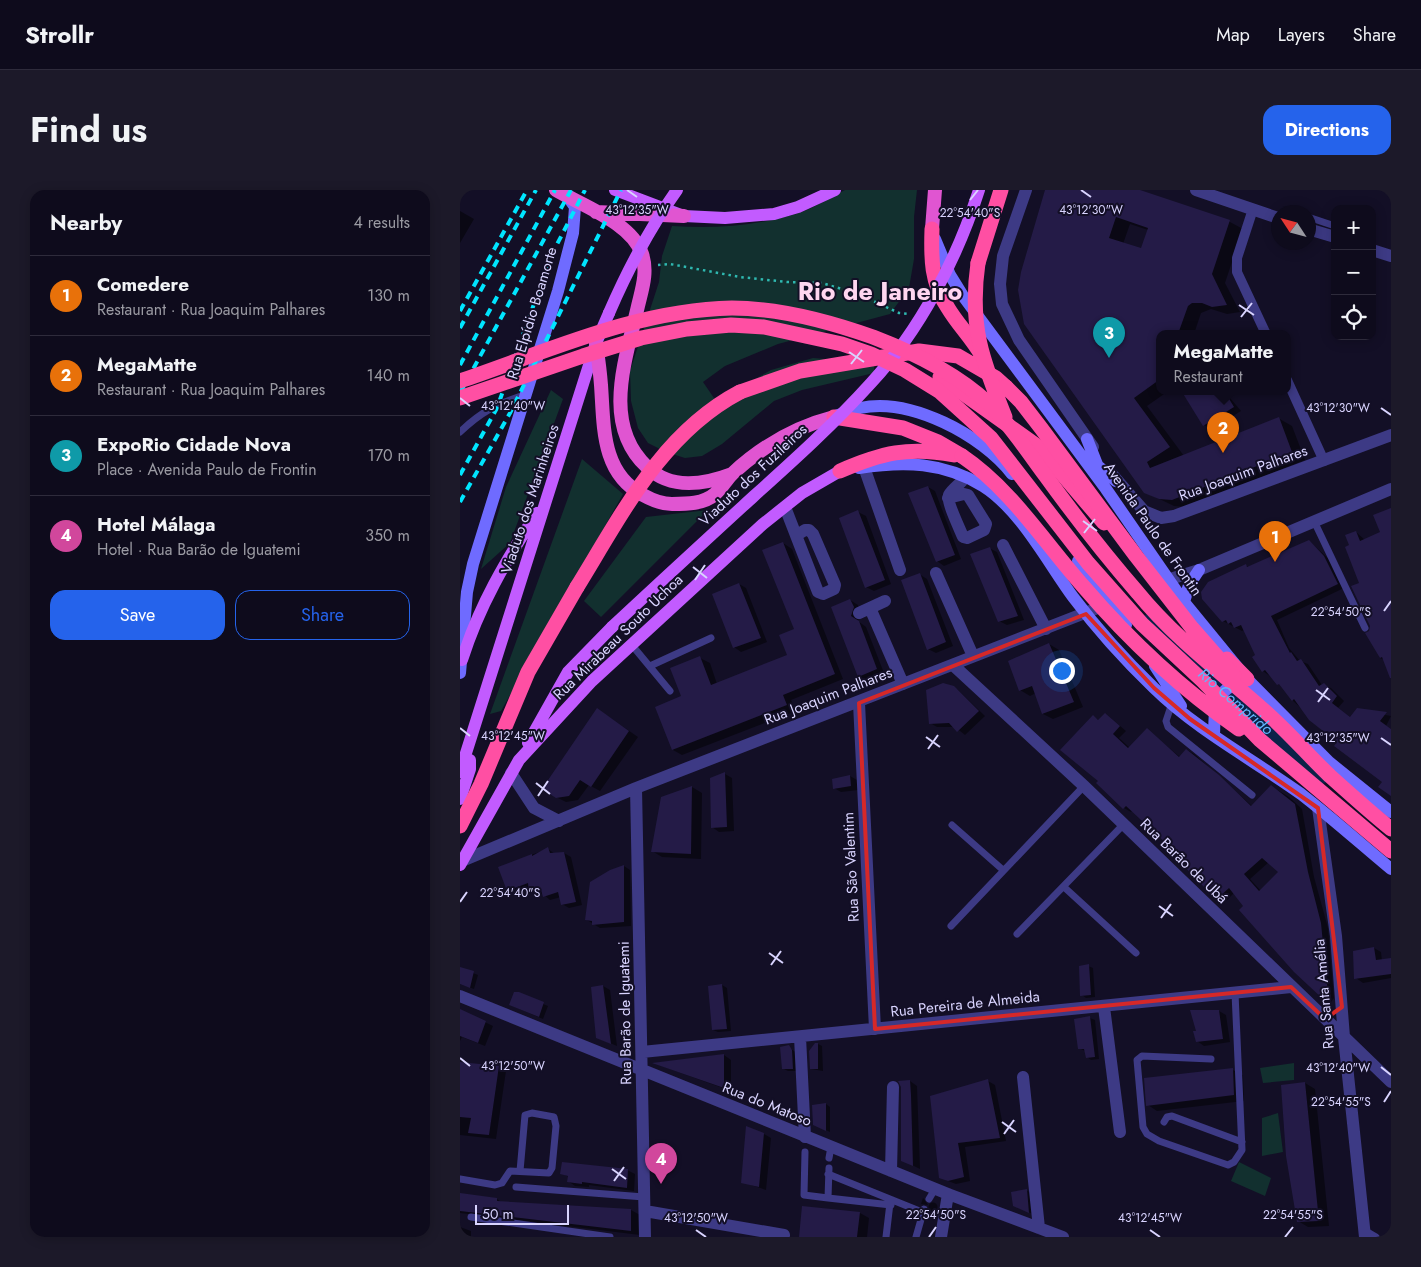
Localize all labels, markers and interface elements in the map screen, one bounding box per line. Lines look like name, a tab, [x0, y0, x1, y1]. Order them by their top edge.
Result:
text: Strollr	[25, 17, 94, 52]
text: Map	[1216, 22, 1250, 48]
text: Layers	[1278, 22, 1325, 48]
text: Share	[1353, 22, 1396, 48]
text: Find us	[30, 105, 147, 155]
button: Directions	[1263, 105, 1391, 155]
text: 43°12'35"W	[605, 201, 669, 219]
text: 43°12'30"W	[1059, 201, 1123, 219]
text: 22°54'40"S	[940, 204, 1001, 222]
north arrow	[1271, 205, 1316, 250]
map controls	[1331, 205, 1376, 340]
button: +	[1331, 205, 1376, 250]
text: Nearby	[50, 208, 122, 238]
text: 4 results	[354, 211, 410, 234]
street label: Rua Elpídio Boamorte	[501, 244, 563, 382]
button: −	[1331, 250, 1376, 295]
text: Comedere	[97, 271, 189, 298]
district label: Rio de Janeiro	[798, 273, 962, 309]
text: 1	[62, 284, 70, 307]
text: 130 m	[367, 284, 410, 307]
button: locate	[1331, 295, 1376, 340]
text: Restaurant · Rua Joaquim Palhares	[97, 298, 325, 321]
pin: 3	[1093, 317, 1125, 358]
popup	[1156, 330, 1291, 395]
text: MegaMatte	[1174, 338, 1273, 365]
text: MegaMatte	[97, 351, 197, 378]
text: 2	[61, 364, 71, 387]
text: 140 m	[367, 364, 410, 387]
text: Restaurant	[1174, 365, 1243, 388]
text: Restaurant · Rua Joaquim Palhares	[97, 378, 325, 401]
text: 43°12'40"W	[481, 397, 545, 415]
text: 43°12'30"W	[1306, 399, 1370, 417]
pin: 2	[1207, 412, 1239, 453]
street label: Viaduto dos Fuzileiros	[694, 419, 812, 531]
street label: Viaduto dos Marinheiros	[495, 421, 565, 577]
text: ExpoRio Cidade Nova	[97, 431, 291, 458]
street label: Rua Joaquim Palhares	[1175, 439, 1311, 507]
text: 3	[61, 444, 71, 467]
text: 170 m	[368, 444, 410, 467]
text: Place · Avenida Paulo de Frontin	[97, 458, 317, 481]
street label: Avenida Paulo de Frontin	[1098, 458, 1208, 600]
text: Hotel Málaga	[97, 511, 215, 538]
pin: 1	[1259, 521, 1291, 562]
text: 4	[60, 524, 72, 547]
text: 350 m	[365, 524, 410, 547]
text: Hotel · Rua Barão de Iguatemi	[97, 538, 301, 561]
street label: Rua Mirabeau Souto Uchoa	[548, 569, 688, 705]
button: Save	[50, 590, 225, 640]
button: Share	[235, 590, 410, 640]
text: 22°54'50"S	[1311, 603, 1372, 621]
your location	[1049, 658, 1075, 684]
street label: Rua Joaquim Palhares	[761, 661, 895, 731]
water label: Rio Comprido	[1193, 662, 1279, 740]
text: 43°12'45"W	[481, 727, 545, 745]
text: 43°12'35"W	[1306, 729, 1370, 747]
street label: Rua São Valentim	[837, 811, 865, 923]
street label: Rua Barão de Ubá	[1135, 813, 1233, 909]
text: 22°54'40"S	[480, 884, 541, 902]
street label: Rua Santa Amélia	[1308, 938, 1340, 1050]
street label: Rua Barão de Iguatemi	[613, 941, 637, 1085]
street label: Rua Pereira de Almeida	[889, 985, 1041, 1023]
text: 43°12'50"W	[481, 1057, 545, 1075]
text: 43°12'40"W	[1306, 1059, 1370, 1077]
street label: Rua do Matoso	[719, 1076, 815, 1132]
text: 22°54'55"S	[1311, 1093, 1371, 1111]
pin: 4	[645, 1143, 677, 1184]
scale bar	[475, 1202, 569, 1225]
text: 50 m	[482, 1204, 513, 1224]
text: 22°54'50"S	[906, 1206, 967, 1224]
text: 22°54'55"S	[1263, 1206, 1323, 1224]
text: 43°12'50"W	[664, 1209, 728, 1227]
text: 43°12'45"W	[1118, 1209, 1182, 1227]

